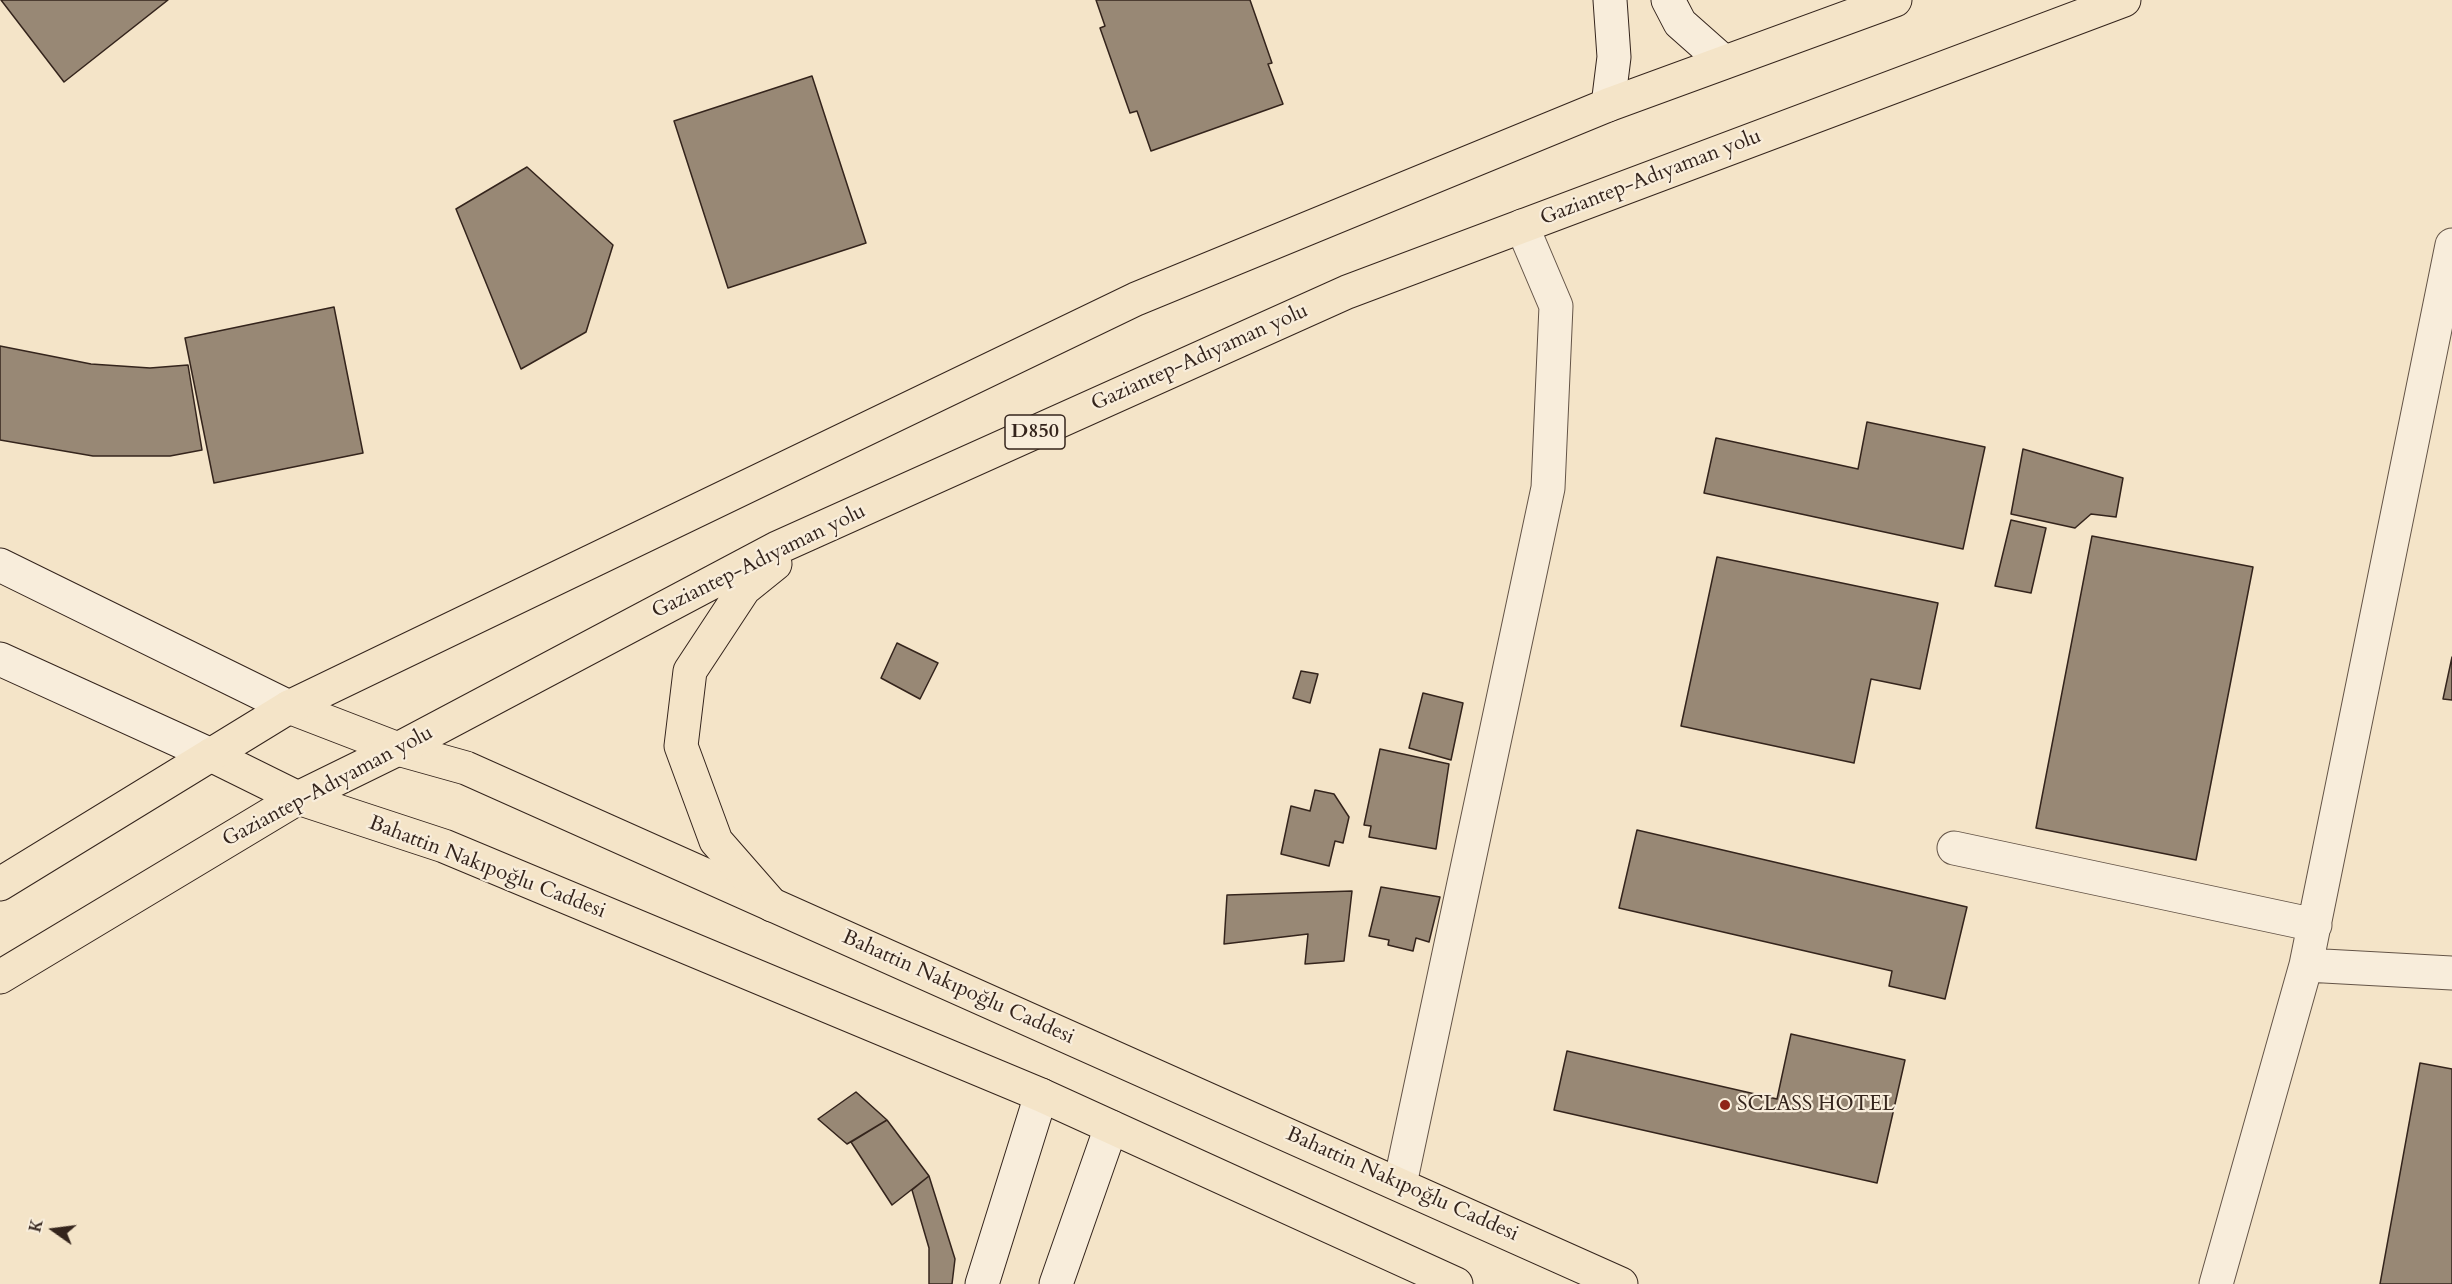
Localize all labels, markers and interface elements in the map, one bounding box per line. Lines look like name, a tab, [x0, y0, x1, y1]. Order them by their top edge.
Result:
street label: Gaziantep-Adıyaman yolu	[1537, 124, 1765, 232]
street label: Gaziantep-Adıyaman yolu	[1088, 299, 1312, 417]
road number: D850	[1005, 415, 1065, 449]
street label: Gaziantep-Adıyaman yolu	[648, 499, 870, 625]
street label: Gaziantep-Adıyaman yolu	[219, 721, 437, 853]
street label: Bahattin Nakıpoğlu Caddesi	[365, 811, 609, 925]
street label: Bahattin Nakıpoğlu Caddesi	[838, 925, 1078, 1051]
place label: SCLASS HOTEL	[1737, 1092, 1895, 1118]
marker: SCLASS HOTEL	[1718, 1098, 1732, 1112]
street label: Bahattin Nakıpoğlu Caddesi	[1282, 1122, 1522, 1248]
north arrow	[24, 1200, 84, 1260]
text: K	[24, 1217, 49, 1235]

